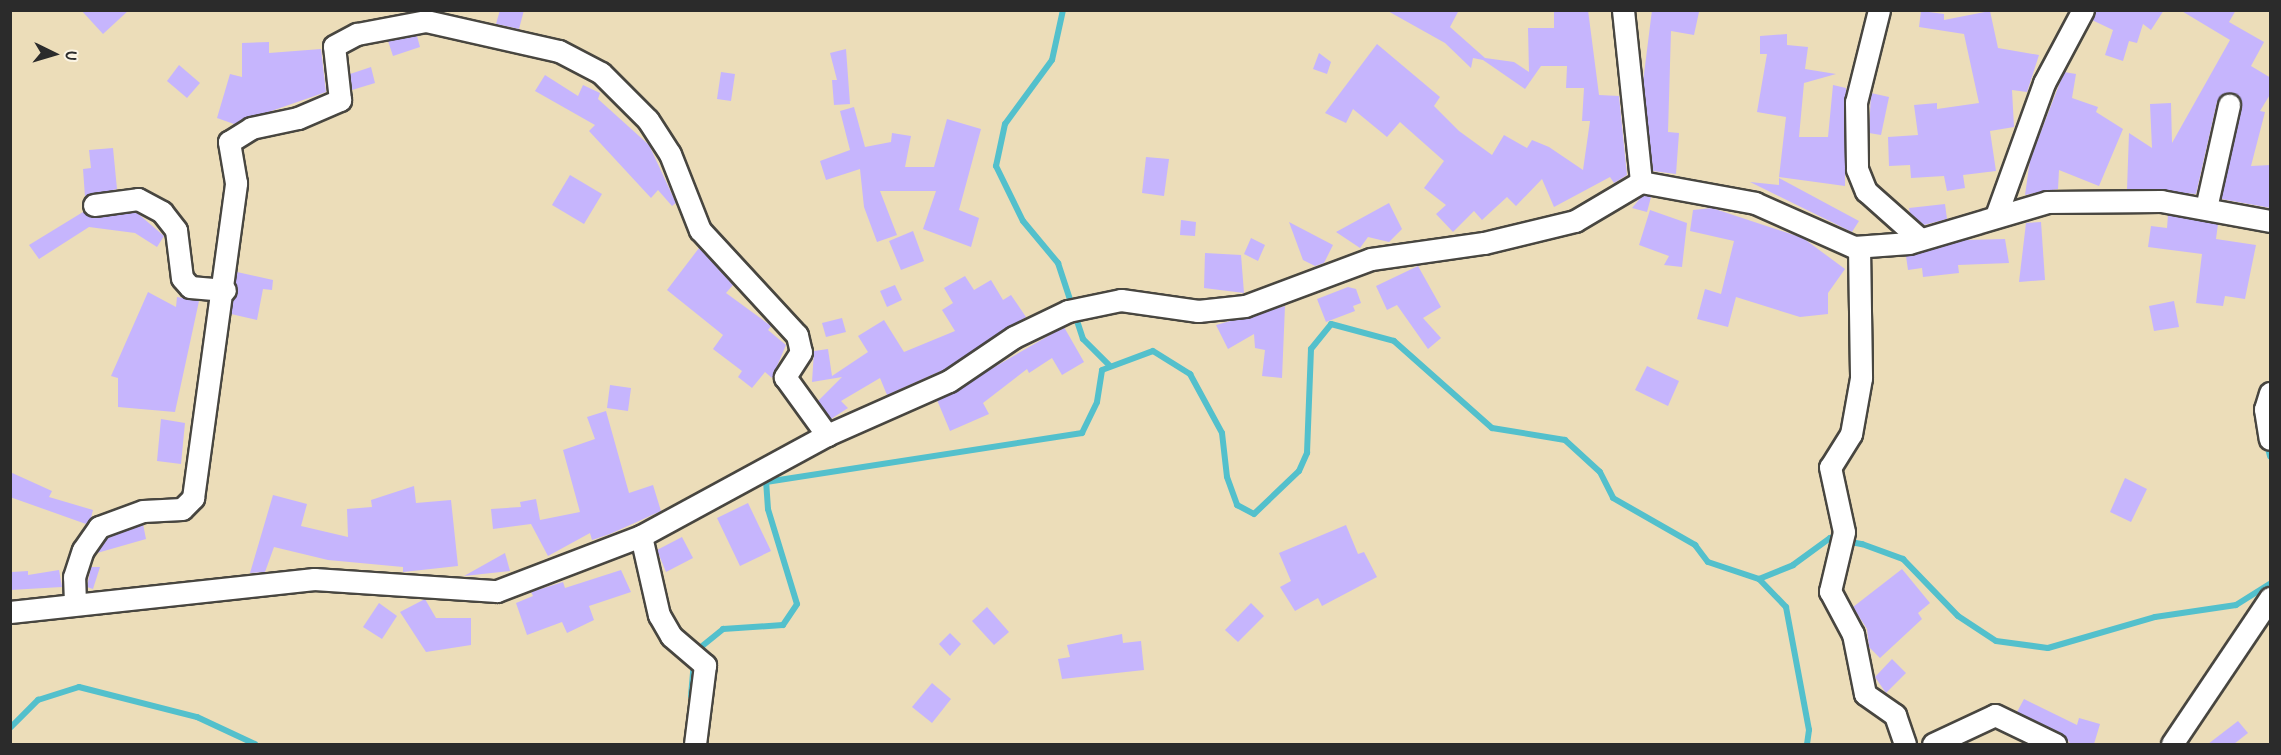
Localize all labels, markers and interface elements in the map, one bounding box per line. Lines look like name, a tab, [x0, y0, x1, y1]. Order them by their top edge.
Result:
north arrow	[24, 24, 84, 84]
text: U	[61, 50, 83, 61]

